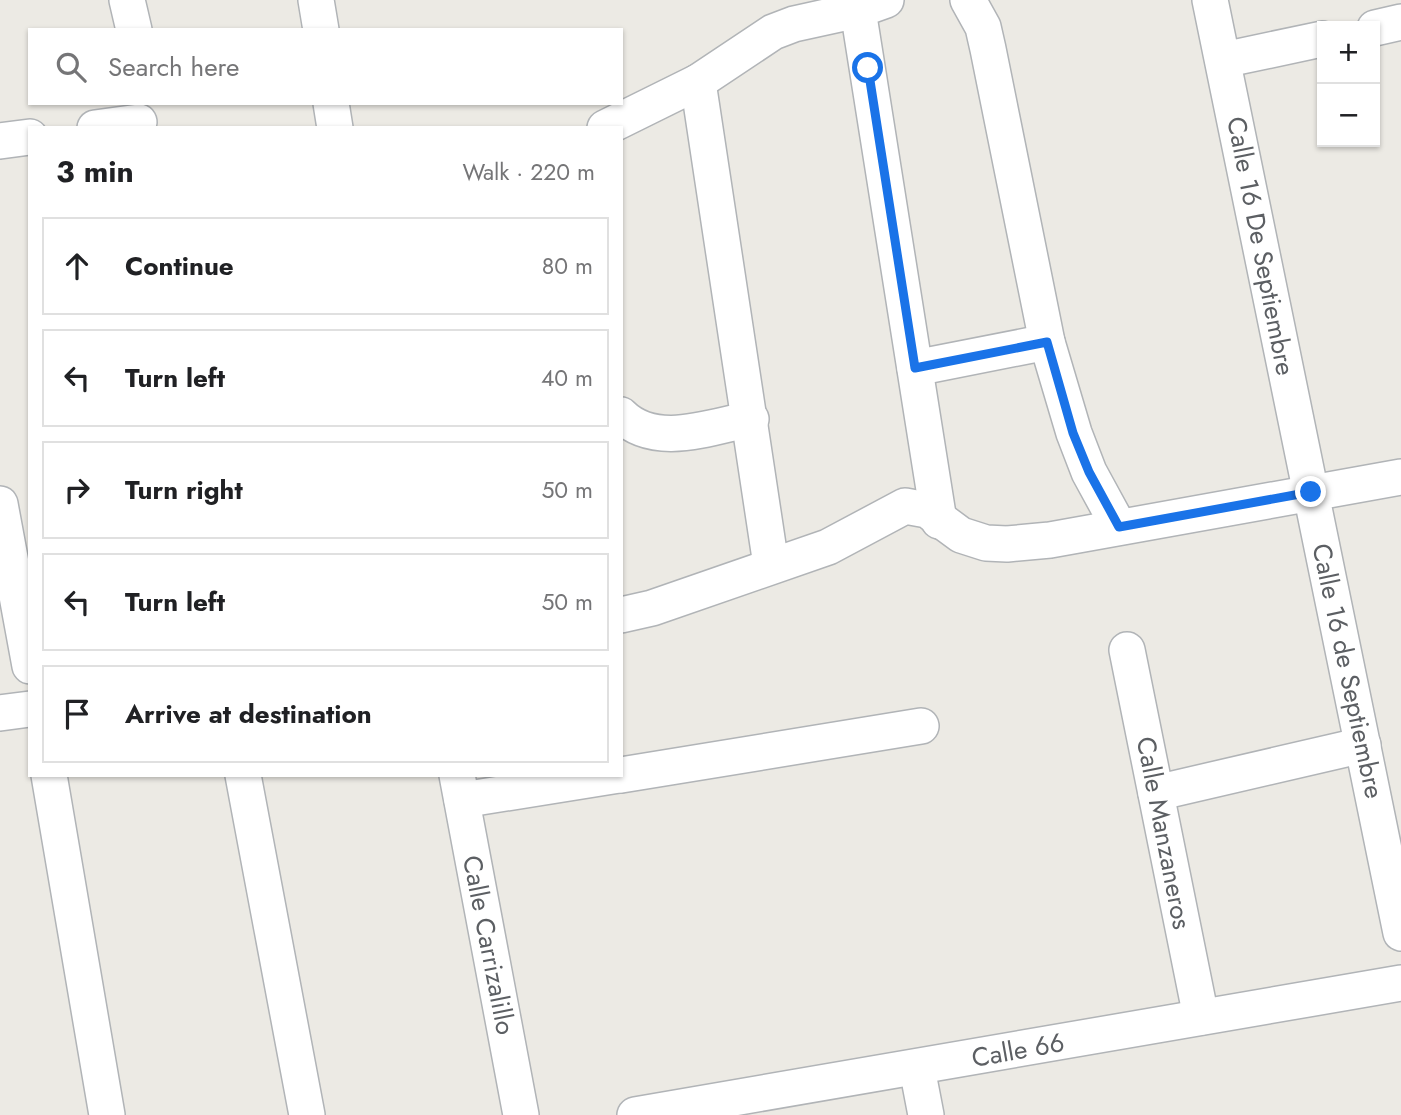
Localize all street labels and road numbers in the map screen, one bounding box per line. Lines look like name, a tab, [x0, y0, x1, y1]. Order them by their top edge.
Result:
street label: Calle 16 De Septiembre	[1217, 113, 1305, 379]
street label: Calle 16 de Septiembre	[1302, 540, 1394, 802]
street label: Calle Manzaneros	[1127, 733, 1201, 933]
street label: Calle Carrizalillo	[453, 852, 525, 1038]
street label: Calle 66	[969, 1023, 1067, 1077]

